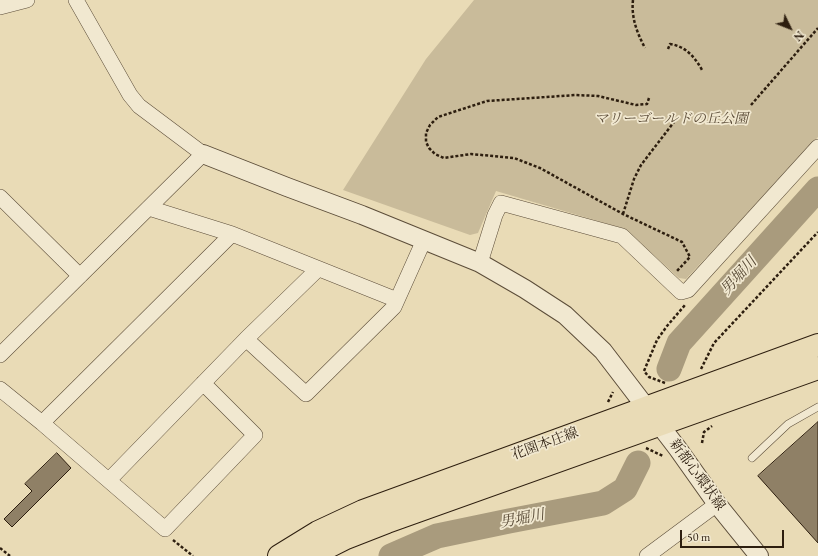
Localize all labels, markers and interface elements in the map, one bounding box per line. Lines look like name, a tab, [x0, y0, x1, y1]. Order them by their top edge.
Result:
north arrow	[770, 8, 810, 48]
text: N	[791, 28, 807, 44]
park label: マリーゴールドの丘公園	[594, 111, 748, 127]
water label: 男堀川	[717, 253, 761, 299]
street label: 花園本庄線	[509, 424, 581, 464]
street label: 新都心環状線	[666, 436, 728, 514]
water label: 男堀川	[498, 506, 546, 532]
scale bar	[682, 522, 786, 548]
text: 50 m	[687, 529, 710, 545]

